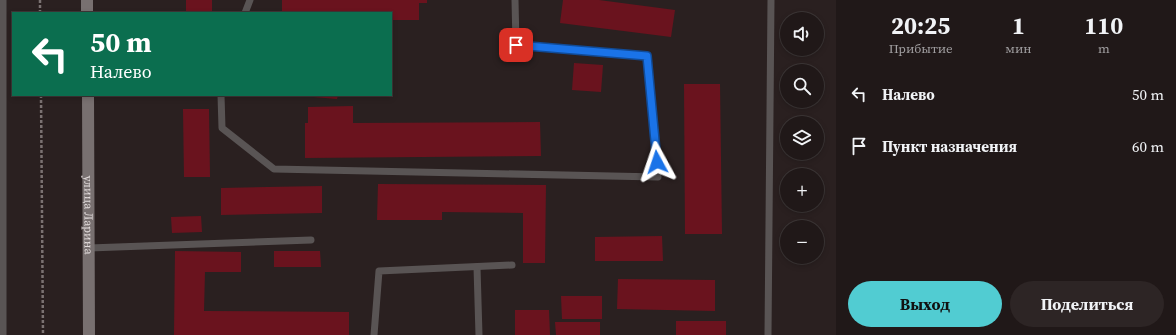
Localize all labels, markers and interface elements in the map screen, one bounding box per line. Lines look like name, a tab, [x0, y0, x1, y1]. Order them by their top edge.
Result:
text: 20:25	[891, 9, 950, 42]
text: 1	[1012, 9, 1025, 42]
text: 110	[1084, 9, 1123, 42]
map controls	[780, 12, 824, 264]
button: sound	[780, 12, 824, 56]
text: 50 m	[90, 23, 152, 61]
icon: left	[24, 28, 76, 80]
pin	[499, 28, 533, 62]
icon: arrive	[505, 34, 527, 56]
text: Прибытие	[889, 40, 953, 57]
text: мин	[1005, 40, 1032, 57]
text: m	[1098, 40, 1110, 57]
text: Налево	[90, 59, 152, 84]
button: search	[780, 64, 824, 108]
icon: left	[848, 83, 870, 105]
text: Налево	[882, 84, 935, 105]
text: 50 m	[1132, 84, 1164, 105]
button: layers	[780, 116, 824, 160]
icon: arrive	[848, 135, 870, 157]
text: Пункт назначения	[882, 136, 1017, 157]
text: 60 m	[1132, 136, 1164, 157]
position arrow	[636, 141, 678, 183]
button: +	[780, 168, 824, 212]
street label: улица Ларина	[80, 175, 97, 255]
button: −	[780, 220, 824, 264]
button: Выход	[848, 281, 1002, 327]
button: Поделиться	[1010, 281, 1164, 327]

